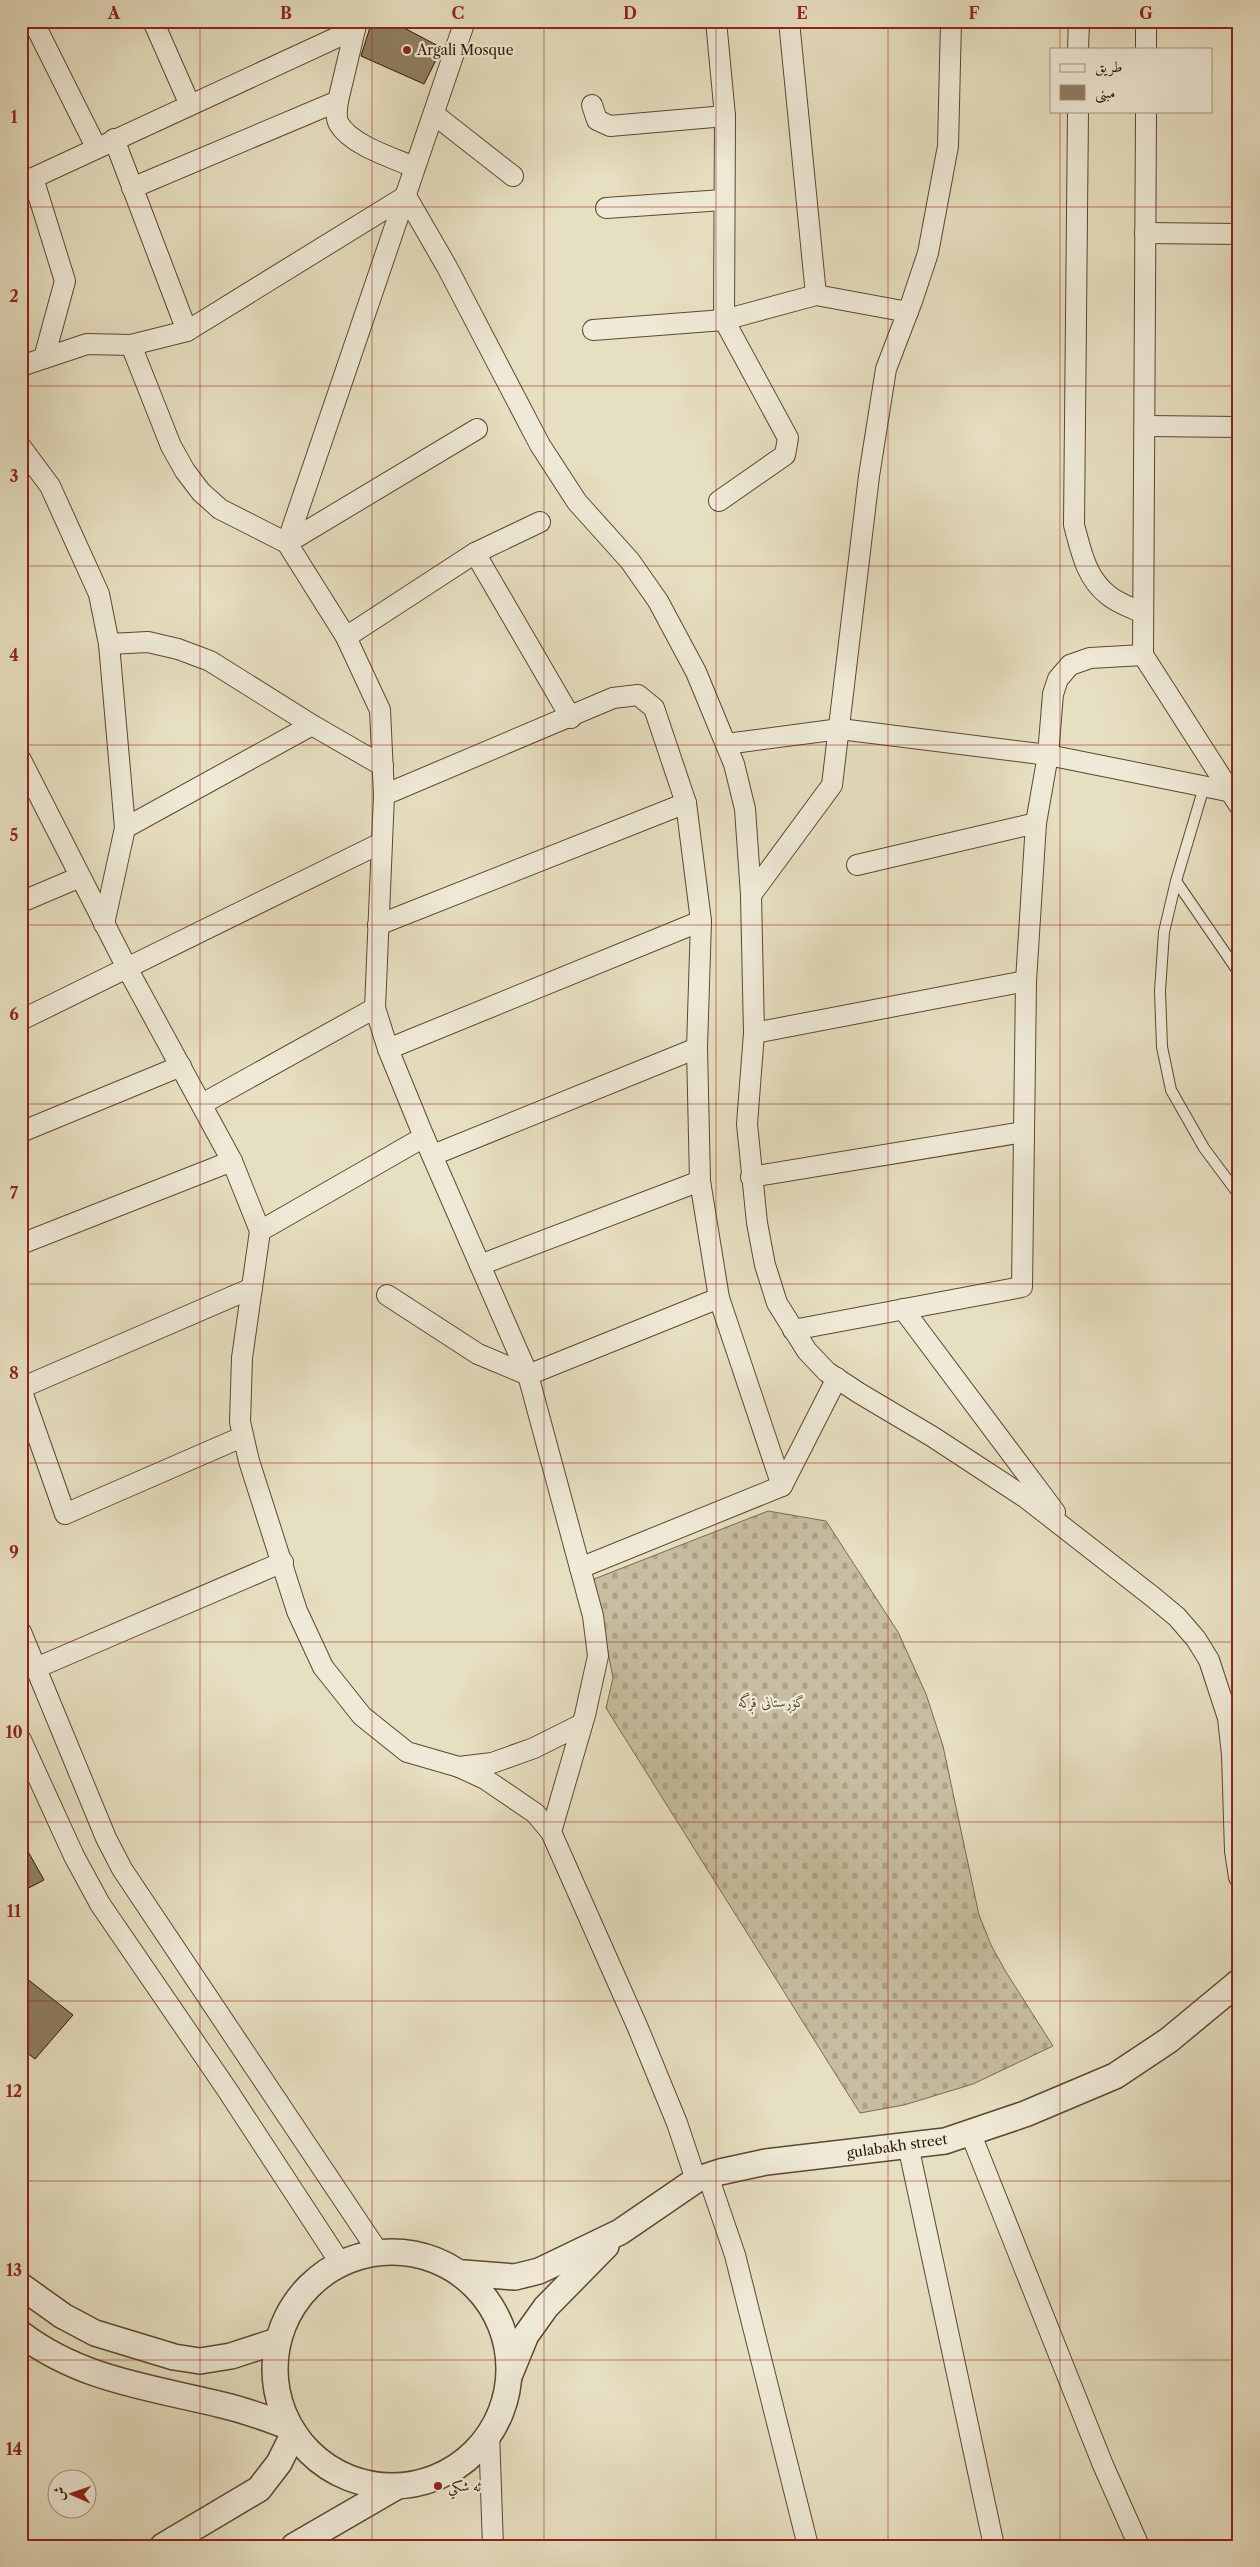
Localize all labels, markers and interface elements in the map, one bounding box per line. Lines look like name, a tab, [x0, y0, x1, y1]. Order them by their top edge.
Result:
text: A	[107, 3, 121, 23]
text: B	[280, 3, 292, 23]
text: C	[452, 3, 464, 23]
text: D	[623, 3, 637, 23]
text: E	[796, 3, 808, 23]
text: F	[969, 3, 980, 23]
text: G	[1139, 3, 1153, 23]
place label: Argali Mosque	[416, 41, 514, 59]
marker: Argali Mosque	[401, 44, 413, 56]
legend	[1050, 48, 1212, 112]
text: طريق	[1095, 57, 1122, 77]
text: مبنى	[1095, 83, 1115, 104]
text: 1	[10, 107, 18, 127]
text: 2	[9, 286, 19, 306]
text: 3	[9, 466, 19, 486]
text: 4	[9, 645, 19, 665]
text: 5	[10, 825, 19, 845]
text: 6	[9, 1004, 19, 1024]
text: 7	[10, 1183, 19, 1203]
text: 8	[9, 1363, 19, 1383]
text: 9	[9, 1542, 19, 1562]
park label: گۆڕستانی قڕگە	[738, 1692, 806, 1715]
text: 10	[5, 1722, 23, 1742]
text: 11	[7, 1901, 22, 1921]
text: 12	[6, 2081, 22, 2101]
street label: gulabakh street	[846, 2130, 948, 2162]
text: 13	[6, 2260, 22, 2280]
text: 14	[6, 2439, 22, 2459]
north arrow	[48, 2470, 98, 2520]
place label: ئه شكي	[448, 2477, 481, 2500]
marker: ئه شكي	[432, 2480, 444, 2492]
text: ش	[50, 2486, 68, 2501]

